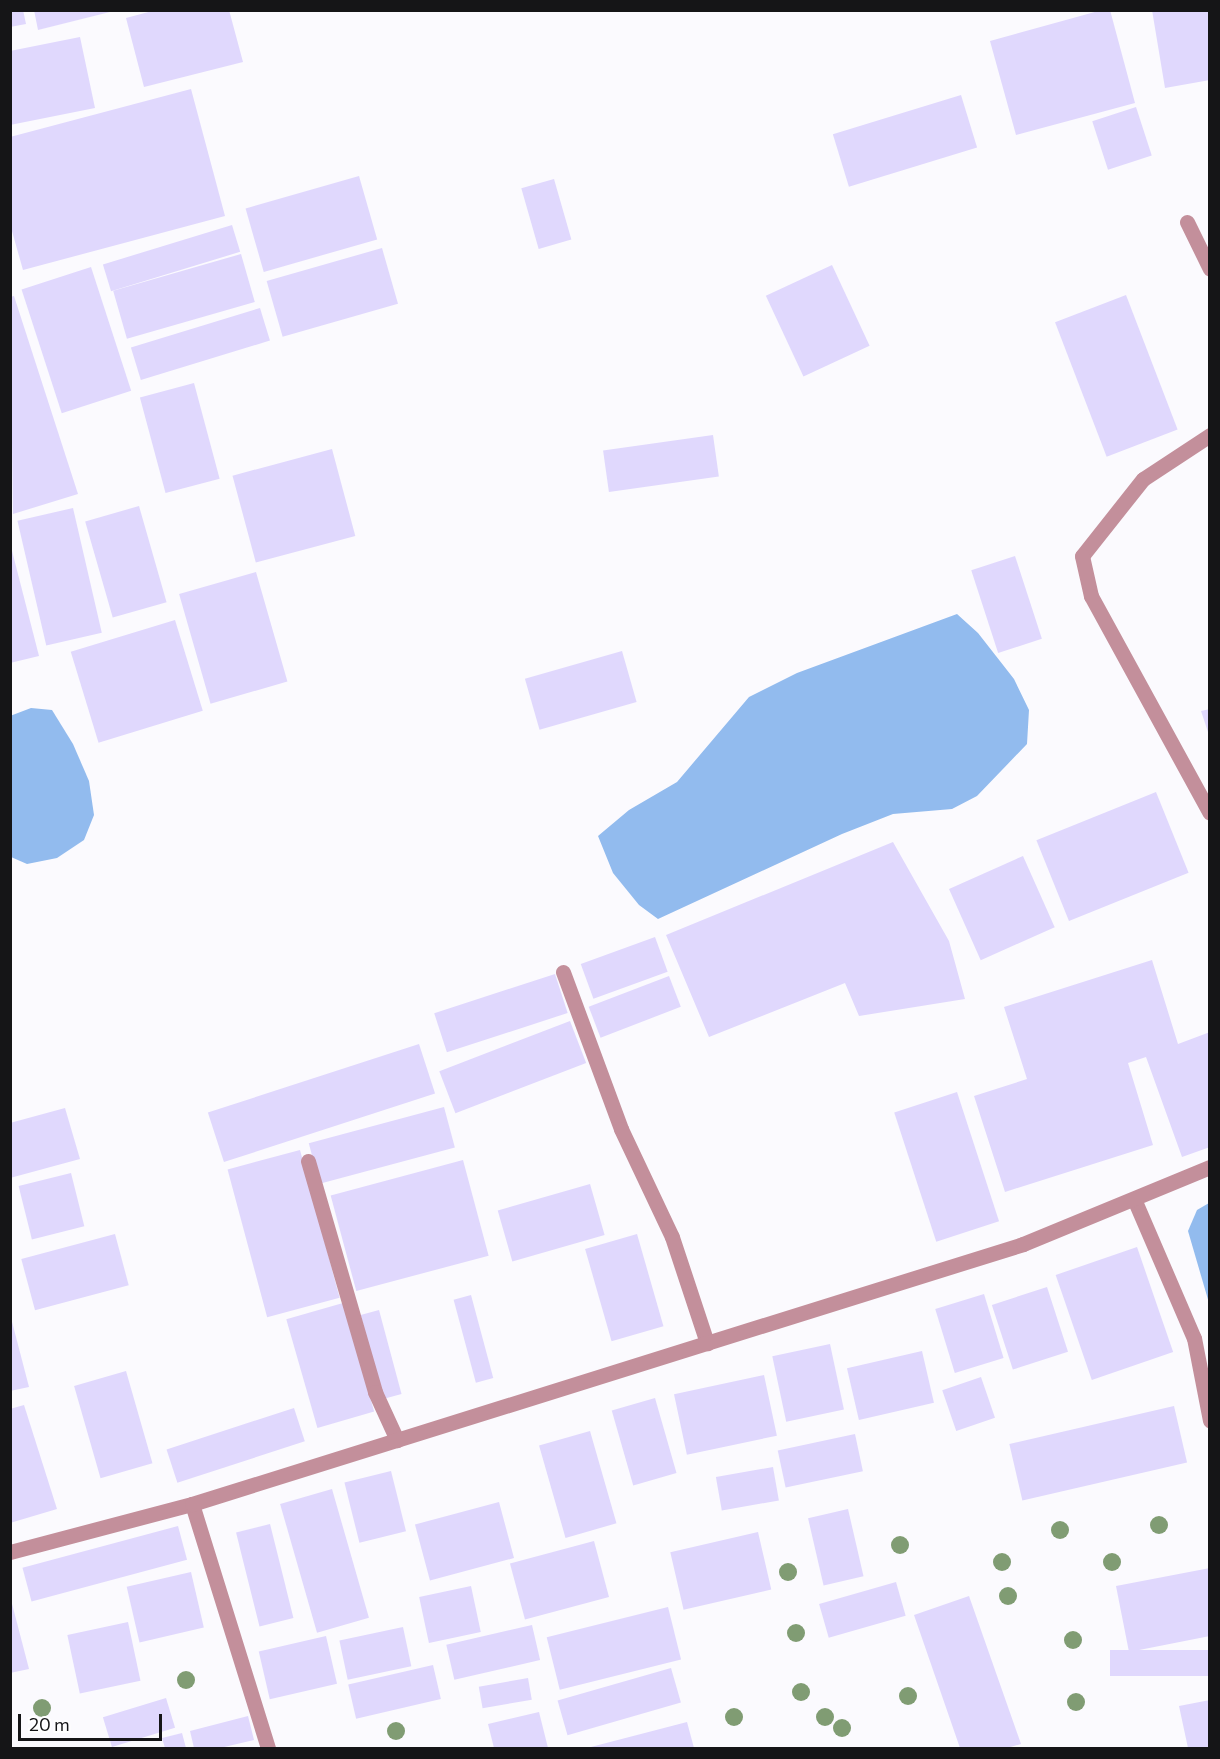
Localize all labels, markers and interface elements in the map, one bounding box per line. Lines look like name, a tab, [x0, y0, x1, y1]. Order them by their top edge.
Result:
scale bar	[21, 1702, 165, 1740]
text: 20 m	[29, 1713, 70, 1735]

